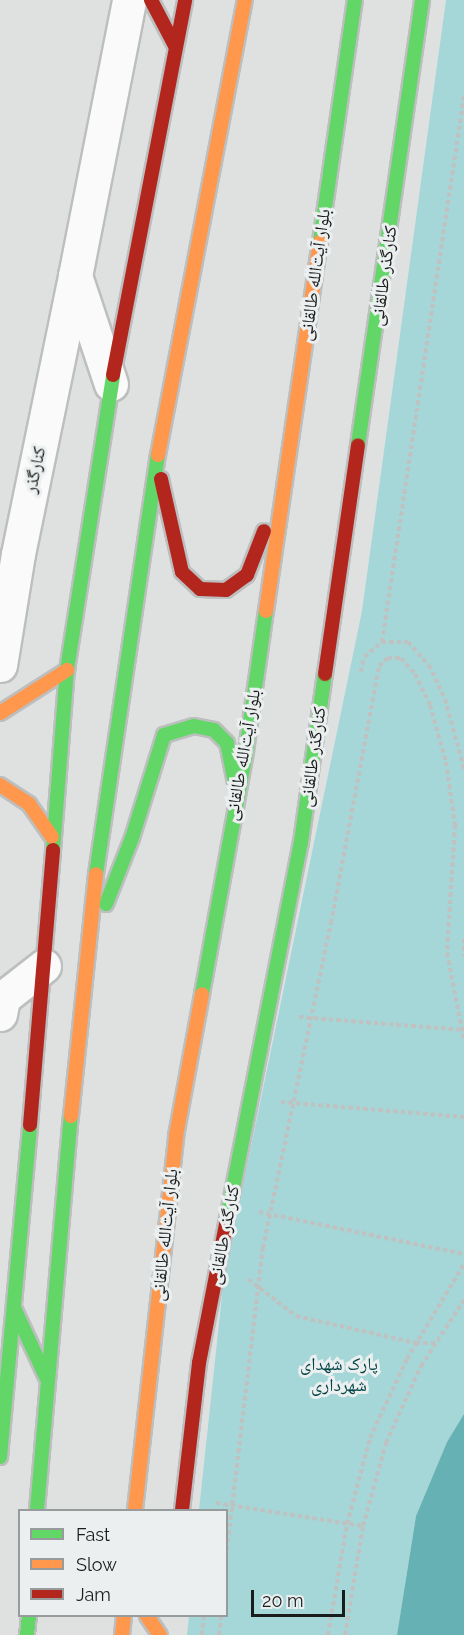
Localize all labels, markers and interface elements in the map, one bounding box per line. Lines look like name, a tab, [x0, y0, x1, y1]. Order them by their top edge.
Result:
street label: بلوار آیت‌الله طالقانی	[295, 208, 335, 342]
street label: کنارگذر طالقانی	[366, 225, 402, 327]
street label: کنارگذر	[20, 445, 50, 495]
street label: بلوار آیت‌الله طالقانی	[221, 688, 265, 822]
street label: کنارگذر طالقانی	[295, 706, 331, 808]
street label: بلوار آیت‌الله طالقانی	[147, 1168, 183, 1302]
street label: کنارگذر طالقانی	[204, 1183, 244, 1287]
park label: پارک شهدای شهرداری	[300, 1354, 378, 1396]
legend	[18, 1509, 228, 1617]
text: Fast	[76, 1524, 110, 1545]
text: Slow	[76, 1554, 117, 1575]
scale bar	[254, 1578, 348, 1616]
text: Jam	[76, 1584, 111, 1605]
text: 20 m	[262, 1590, 304, 1611]

